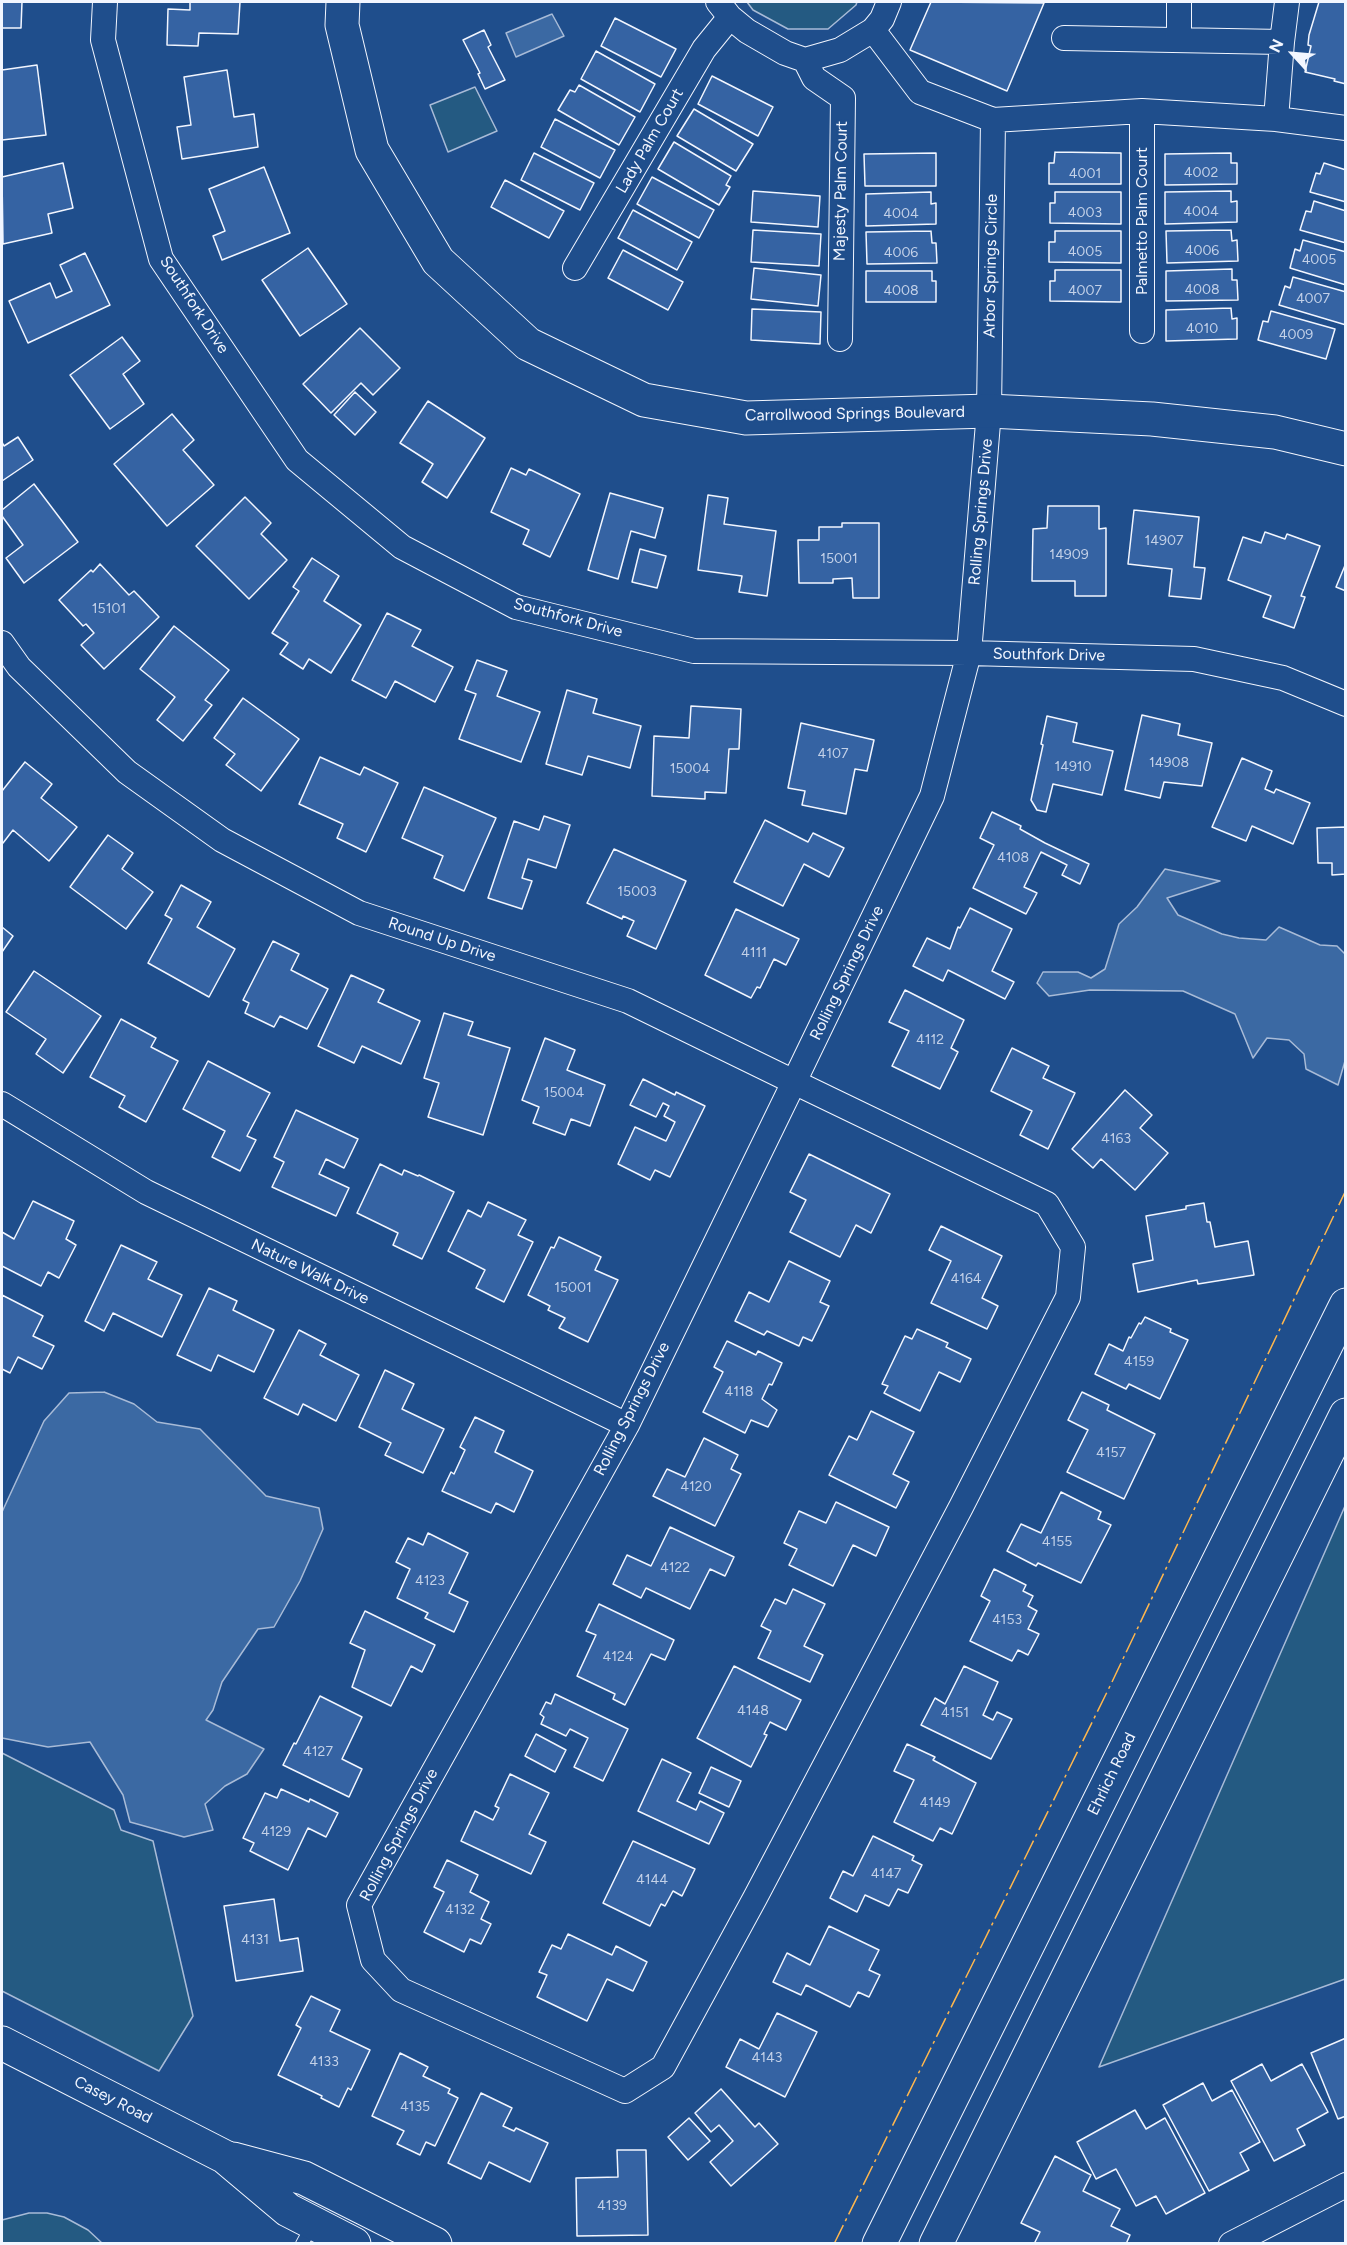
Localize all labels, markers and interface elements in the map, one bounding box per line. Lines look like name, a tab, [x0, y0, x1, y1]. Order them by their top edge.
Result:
north arrow	[1263, 24, 1323, 84]
text: N	[1265, 36, 1288, 56]
street label: Lady Palm Court	[612, 85, 688, 197]
street label: Majesty Palm Court	[830, 121, 852, 261]
street label: Palmetto Palm Court	[1132, 147, 1152, 295]
house number: 4002	[1184, 165, 1218, 181]
house number: 4001	[1069, 166, 1101, 182]
street label: Arbor Springs Circle	[980, 194, 1002, 338]
house number: 4004	[1183, 204, 1219, 220]
house number: 4003	[1068, 205, 1102, 221]
house number: 4004	[883, 206, 919, 222]
house number: 4006	[1185, 243, 1219, 259]
house number: 4005	[1068, 244, 1102, 260]
house number: 4006	[884, 245, 918, 261]
house number: 4005	[1302, 252, 1336, 268]
street label: Southfork Drive	[155, 253, 233, 357]
house number: 4008	[1184, 282, 1220, 298]
house number: 4008	[883, 283, 919, 299]
house number: 4007	[1068, 283, 1102, 299]
house number: 4007	[1296, 291, 1330, 307]
house number: 4010	[1186, 321, 1218, 337]
house number: 4009	[1279, 327, 1313, 343]
street label: Carrollwood Springs Boulevard	[745, 402, 965, 426]
street label: Rolling Springs Drive	[965, 438, 997, 586]
house number: 14907	[1145, 533, 1183, 549]
house number: 14909	[1049, 547, 1089, 563]
house number: 15001	[820, 551, 858, 567]
street label: Southfork Drive	[511, 594, 625, 642]
house number: 15101	[92, 601, 126, 617]
street label: Southfork Drive	[993, 644, 1105, 666]
house number: 4107	[818, 746, 848, 762]
house number: 14908	[1149, 755, 1189, 771]
house number: 14910	[1054, 759, 1092, 775]
house number: 15004	[670, 761, 710, 777]
house number: 4108	[997, 850, 1029, 866]
house number: 15003	[617, 884, 657, 900]
street label: Rolling Springs Drive	[806, 903, 888, 1043]
street label: Round Up Drive	[386, 914, 498, 966]
house number: 4111	[741, 945, 767, 961]
house number: 4112	[916, 1032, 944, 1048]
house number: 15004	[544, 1085, 584, 1101]
house number: 4163	[1101, 1131, 1131, 1147]
street label: Nature Walk Drive	[248, 1235, 372, 1309]
house number: 4164	[950, 1271, 982, 1287]
house number: 15001	[554, 1280, 592, 1296]
street label: Rolling Springs Drive	[590, 1339, 674, 1479]
house number: 4159	[1124, 1354, 1154, 1370]
house number: 4118	[725, 1384, 753, 1400]
house number: 4157	[1096, 1445, 1126, 1461]
house number: 4120	[680, 1479, 712, 1495]
house number: 4155	[1042, 1534, 1072, 1550]
house number: 4122	[660, 1560, 690, 1576]
house number: 4123	[415, 1573, 445, 1589]
house number: 4153	[992, 1612, 1022, 1628]
house number: 4124	[603, 1649, 633, 1665]
house number: 4148	[737, 1703, 769, 1719]
house number: 4151	[941, 1705, 969, 1721]
street label: Ehrlich Road	[1084, 1730, 1140, 1818]
house number: 4127	[303, 1744, 333, 1760]
street label: Rolling Springs Drive	[356, 1765, 442, 1905]
house number: 4149	[919, 1795, 951, 1811]
house number: 4129	[261, 1824, 291, 1840]
house number: 4147	[871, 1866, 901, 1882]
house number: 4144	[636, 1872, 668, 1888]
house number: 4132	[445, 1902, 475, 1918]
house number: 4131	[241, 1932, 269, 1948]
house number: 4143	[752, 2050, 782, 2066]
house number: 4133	[309, 2054, 339, 2070]
street label: Casey Road	[71, 2072, 155, 2128]
house number: 4135	[400, 2099, 430, 2115]
house number: 4139	[597, 2198, 627, 2214]

